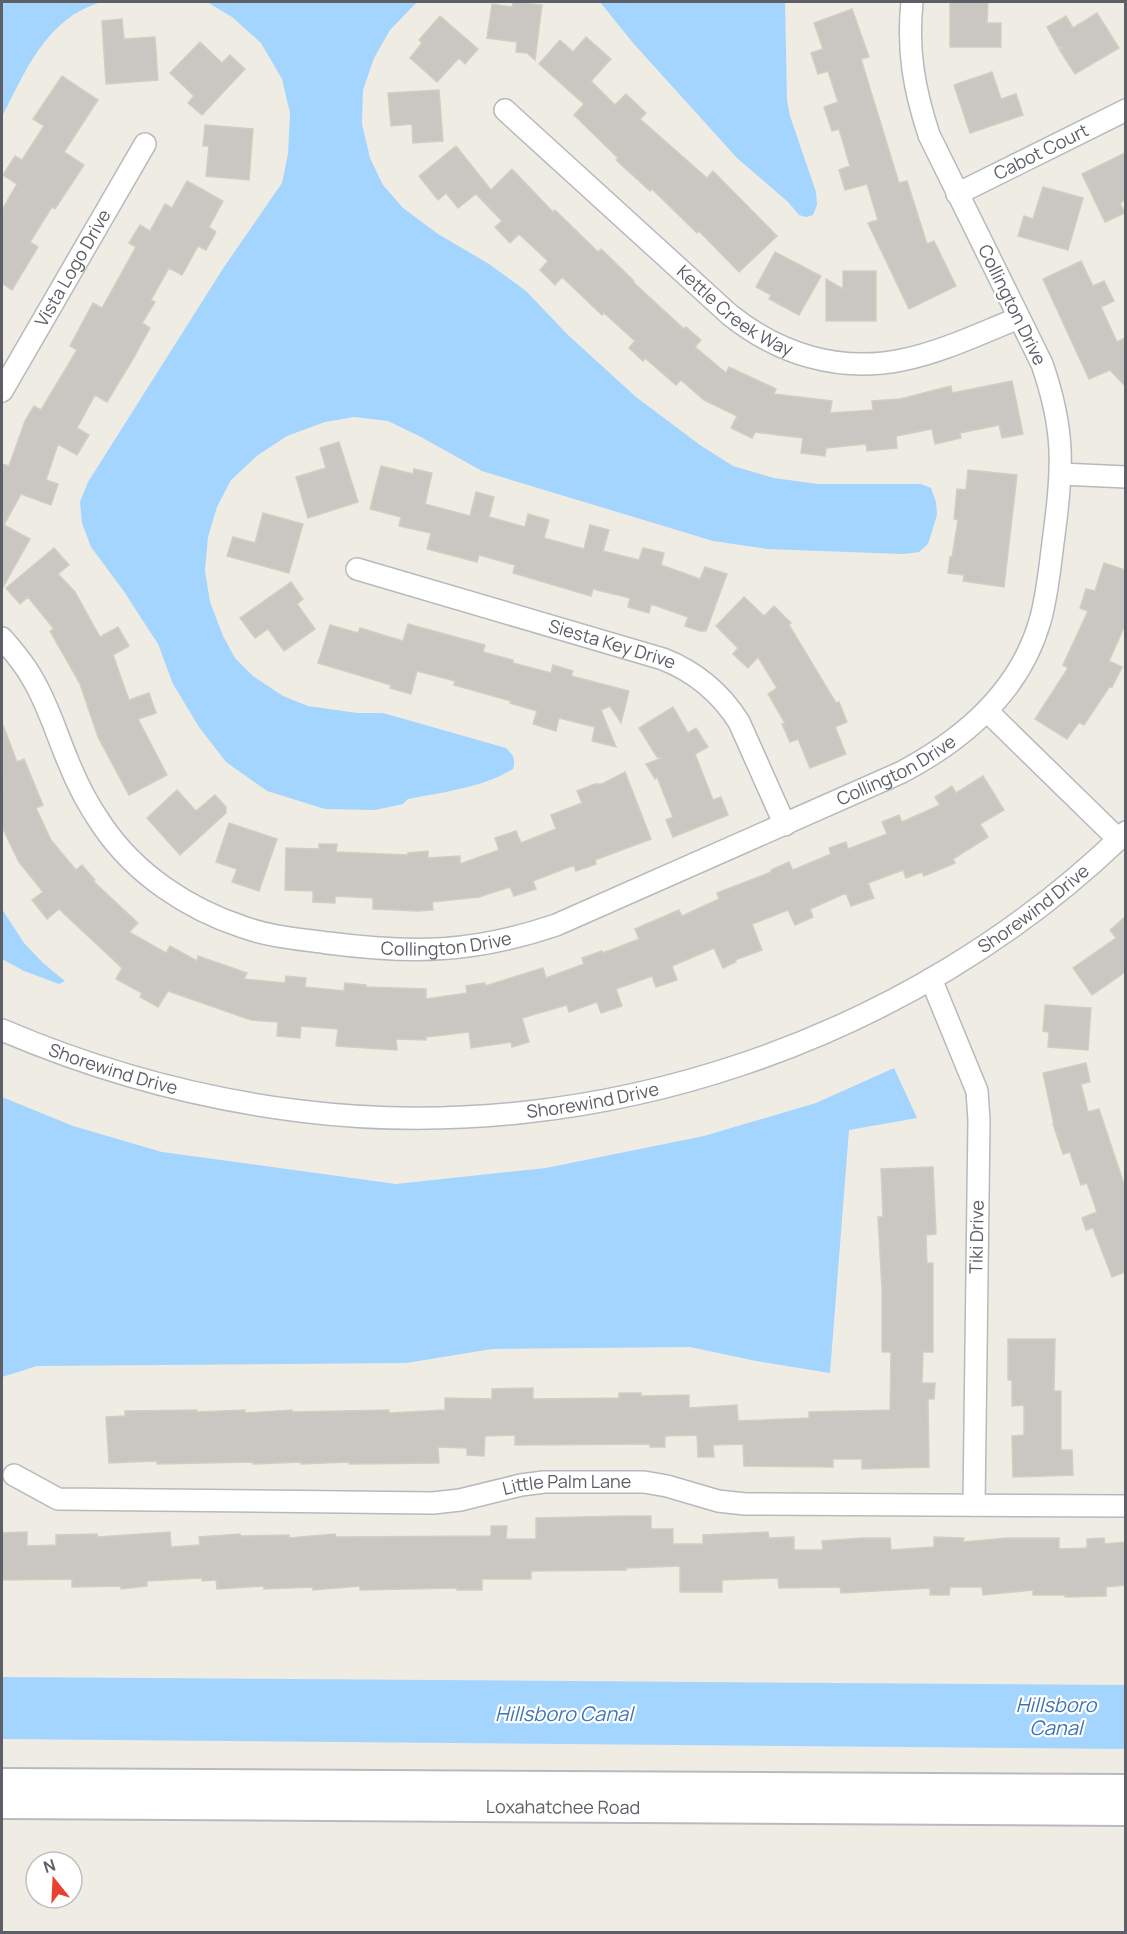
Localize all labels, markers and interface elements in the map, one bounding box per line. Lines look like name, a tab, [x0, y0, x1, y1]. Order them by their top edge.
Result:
street label: Cabot Court	[989, 118, 1092, 185]
street label: Vista Logo Drive	[29, 205, 116, 331]
street label: Collington Drive	[973, 240, 1052, 369]
street label: Kettle Creek Way	[672, 259, 797, 361]
street label: Siesta Key Drive	[546, 613, 680, 674]
street label: Collington Drive	[833, 729, 960, 810]
street label: Shorewind Drive	[973, 858, 1094, 958]
street label: Collington Drive	[380, 925, 514, 961]
street label: Shorewind Drive	[45, 1037, 180, 1099]
street label: Shorewind Drive	[525, 1076, 661, 1123]
street label: Tiki Drive	[963, 1200, 989, 1274]
street label: Little Palm Lane	[500, 1469, 631, 1500]
water label: Hillsboro Canal	[1016, 1691, 1098, 1741]
water label: Hillsboro Canal	[495, 1700, 635, 1727]
street label: Loxahatchee Road	[486, 1794, 640, 1819]
north arrow	[24, 1850, 84, 1910]
text: N	[40, 1853, 58, 1878]

